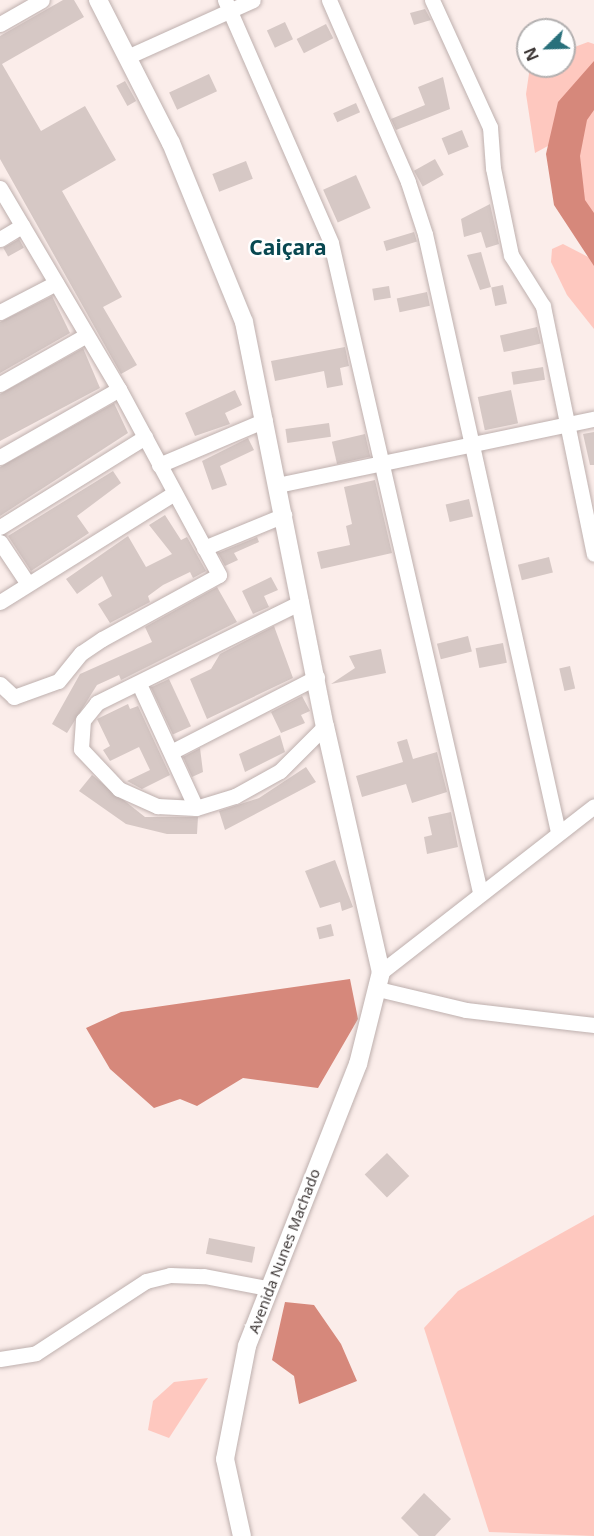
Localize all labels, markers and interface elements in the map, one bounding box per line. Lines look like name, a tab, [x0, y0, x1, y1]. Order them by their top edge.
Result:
north arrow	[516, 18, 576, 78]
text: N	[519, 44, 544, 65]
district label: Caiçara	[249, 234, 327, 260]
street label: Avenida Nunes Machado	[244, 1166, 324, 1336]

